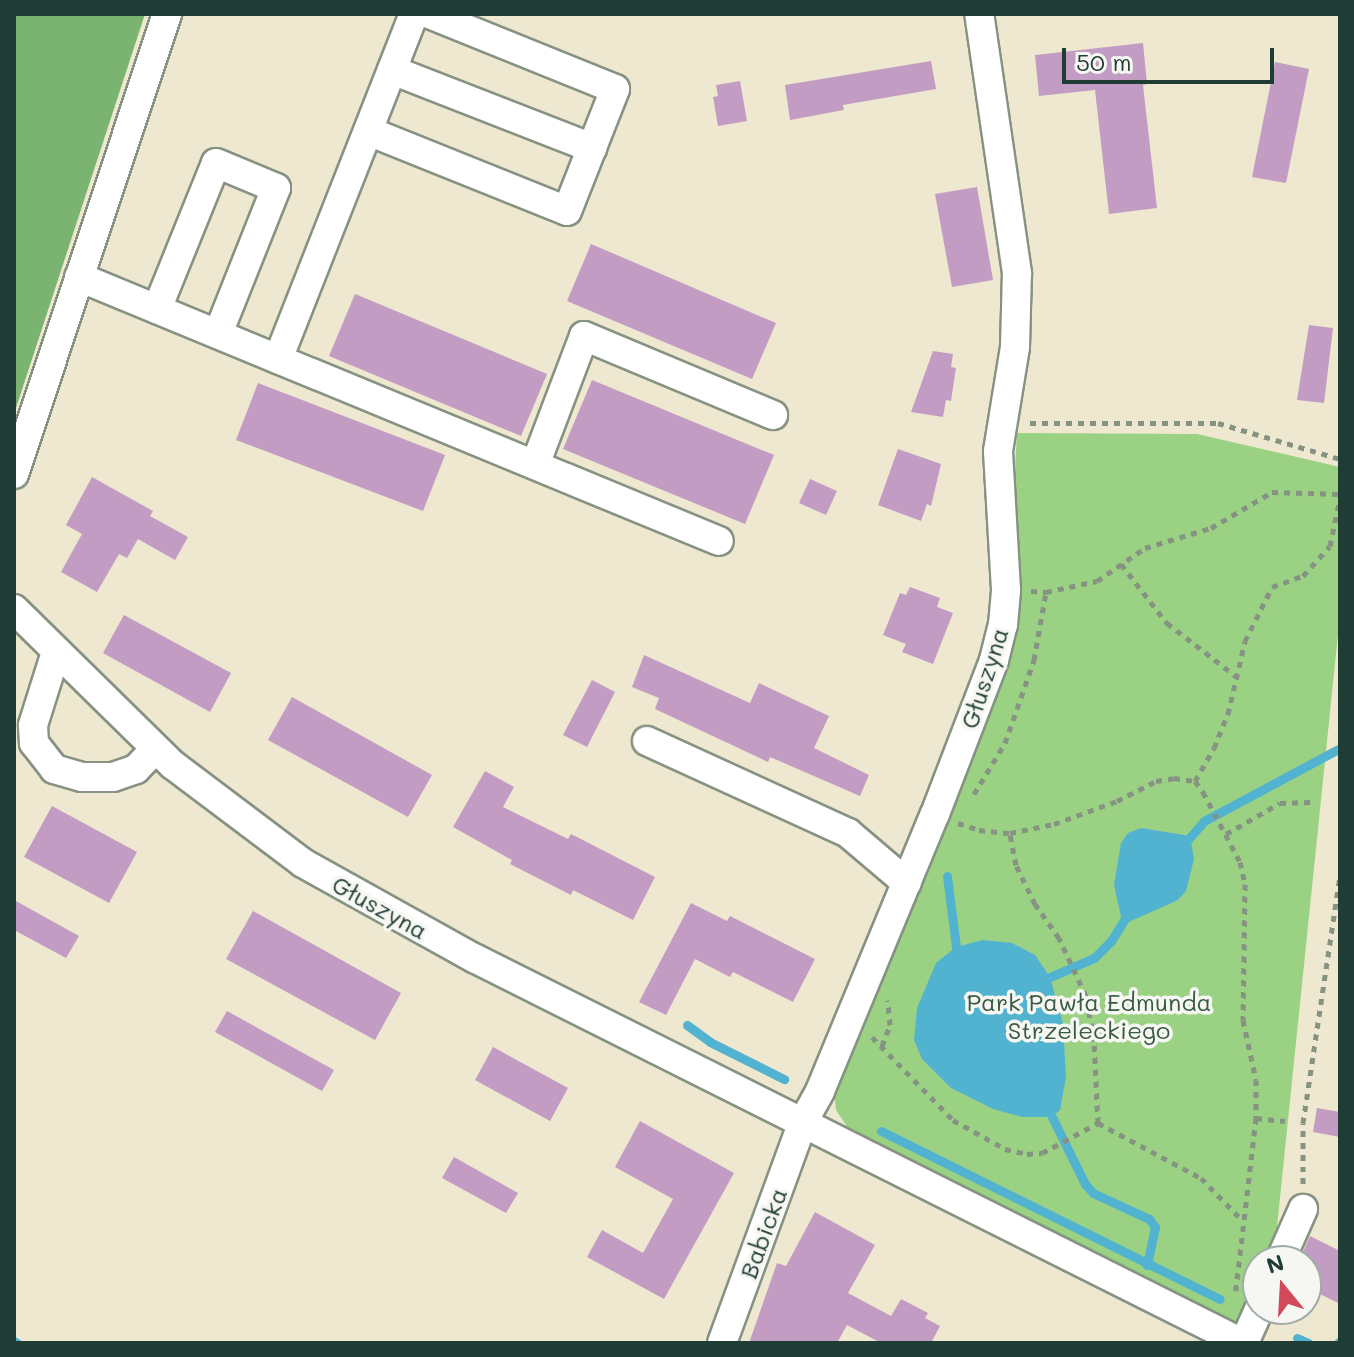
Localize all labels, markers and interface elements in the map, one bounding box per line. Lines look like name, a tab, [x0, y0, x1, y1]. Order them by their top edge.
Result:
scale bar	[1066, 32, 1278, 82]
text: 50 m	[1076, 46, 1132, 77]
street label: Głuszyna	[954, 624, 1014, 732]
street label: Głuszyna	[327, 869, 433, 945]
park label: Park Pawła Edmunda Strzeleckiego	[966, 988, 1212, 1044]
street label: Babicka	[733, 1184, 793, 1282]
north arrow	[1242, 1245, 1322, 1325]
text: N	[1263, 1247, 1287, 1280]

